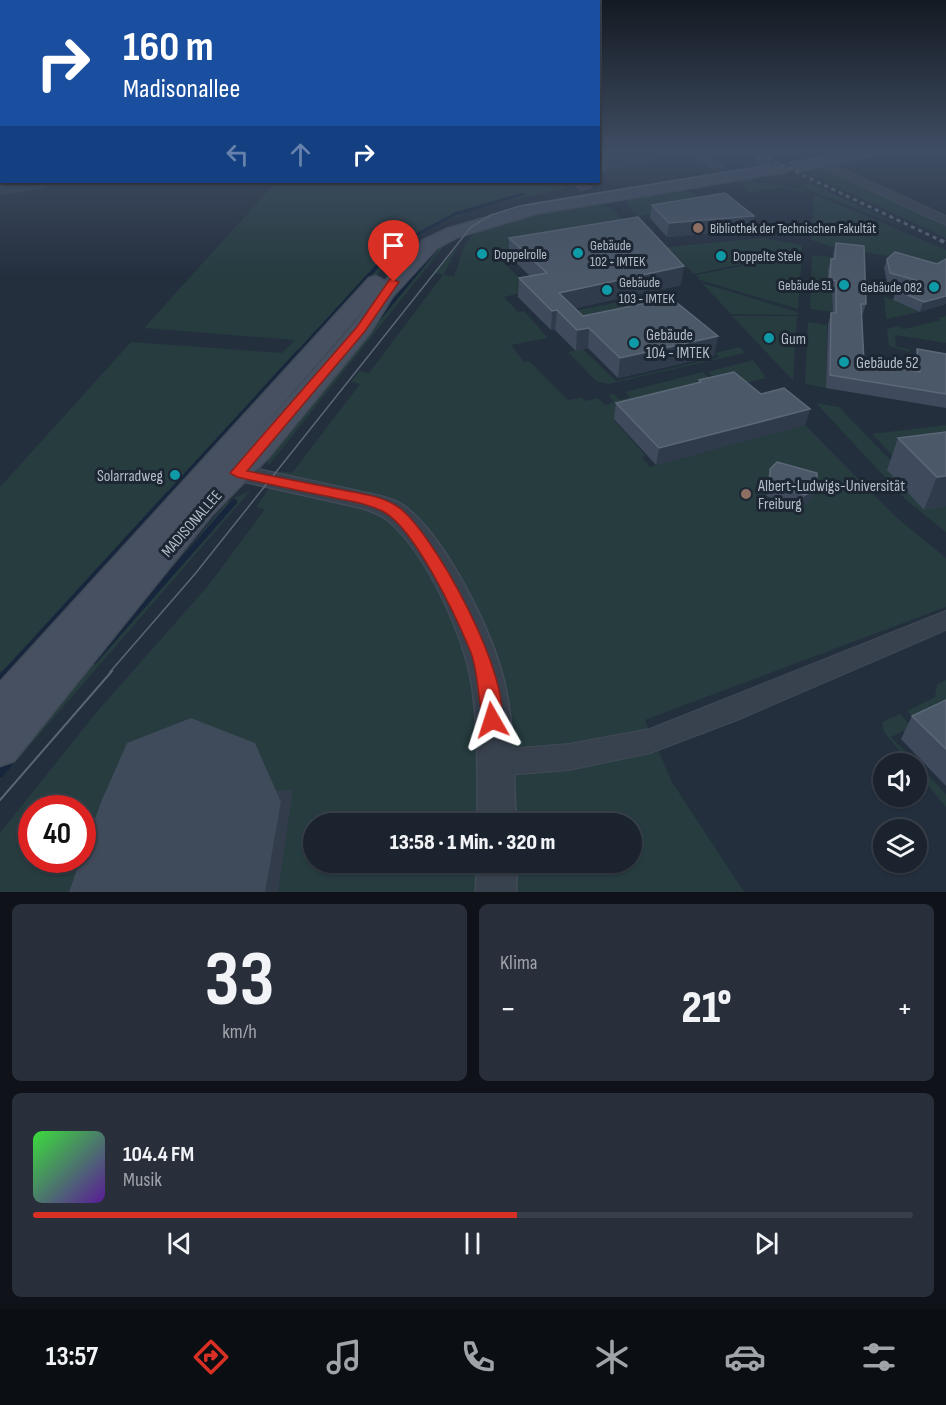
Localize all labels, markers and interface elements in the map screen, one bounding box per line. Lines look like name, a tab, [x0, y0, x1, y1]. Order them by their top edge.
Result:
text: 160 m	[123, 22, 214, 73]
icon: right	[24, 24, 102, 102]
text: Madisonallee	[123, 73, 240, 105]
icon: left	[221, 138, 254, 171]
icon: ahead	[284, 138, 317, 171]
icon: right	[347, 138, 380, 171]
pin	[368, 220, 419, 282]
place label: Bibliothek der Technischen Fakultät	[710, 220, 876, 237]
marker: Bibliothek der Technischen Fakultät	[691, 221, 705, 235]
icon: arrive	[377, 229, 410, 262]
place label: Gebäude 102 - IMTEK	[590, 237, 646, 270]
place label: Doppelrolle	[494, 246, 547, 263]
marker: Gebäude 102 - IMTEK	[571, 246, 585, 260]
marker: Doppelrolle	[475, 247, 489, 261]
place label: Doppelte Stele	[733, 248, 802, 265]
marker: Doppelte Stele	[714, 249, 728, 263]
place label: Gebäude 103 - IMTEK	[619, 274, 675, 307]
place label: Gebäude 51	[778, 277, 832, 294]
marker: Gebäude 51	[837, 278, 851, 292]
place label: Gebäude 082	[860, 279, 922, 296]
marker: Gebäude 082	[927, 280, 941, 294]
marker: Gebäude 103 - IMTEK	[600, 283, 614, 297]
place label: Gebäude 104 - IMTEK	[646, 326, 710, 363]
place label: Gum	[781, 330, 806, 349]
marker: Gum	[762, 331, 776, 345]
marker: Gebäude 104 - IMTEK	[627, 336, 641, 350]
place label: Gebäude 52	[856, 354, 919, 373]
marker: Gebäude 52	[837, 355, 851, 369]
place label: Solarradweg	[97, 467, 163, 486]
marker: Solarradweg	[168, 468, 182, 482]
place label: Albert-Ludwigs-Universität Freiburg	[757, 477, 905, 514]
street label: MADISONALLEE	[158, 487, 226, 561]
marker: Albert-Ludwigs-Universität Freiburg	[739, 487, 753, 501]
position arrow	[460, 688, 524, 752]
map controls	[873, 753, 927, 873]
button: sound	[873, 753, 927, 807]
speed limit sign: 40	[18, 795, 96, 873]
button: layers	[873, 819, 927, 873]
text: 13:58 · 1 Min. · 320 m	[390, 829, 555, 856]
text: 33	[205, 934, 274, 1027]
text: Klima	[500, 951, 538, 975]
text: 21°	[681, 981, 732, 1036]
text: −	[500, 989, 516, 1029]
text: +	[897, 989, 913, 1029]
text: km/h	[222, 1020, 257, 1044]
text: 104.4 FM	[123, 1141, 194, 1168]
text: Musik	[123, 1168, 162, 1192]
icon: previous	[163, 1227, 196, 1260]
icon: pause	[456, 1227, 489, 1260]
icon: next	[750, 1227, 783, 1260]
icon: directions	[190, 1336, 232, 1378]
icon: music	[323, 1336, 365, 1378]
icon: phone	[457, 1336, 499, 1378]
icon: climate	[591, 1336, 633, 1378]
icon: car	[724, 1336, 766, 1378]
icon: filters	[858, 1336, 900, 1378]
text: 13:57	[46, 1341, 98, 1373]

